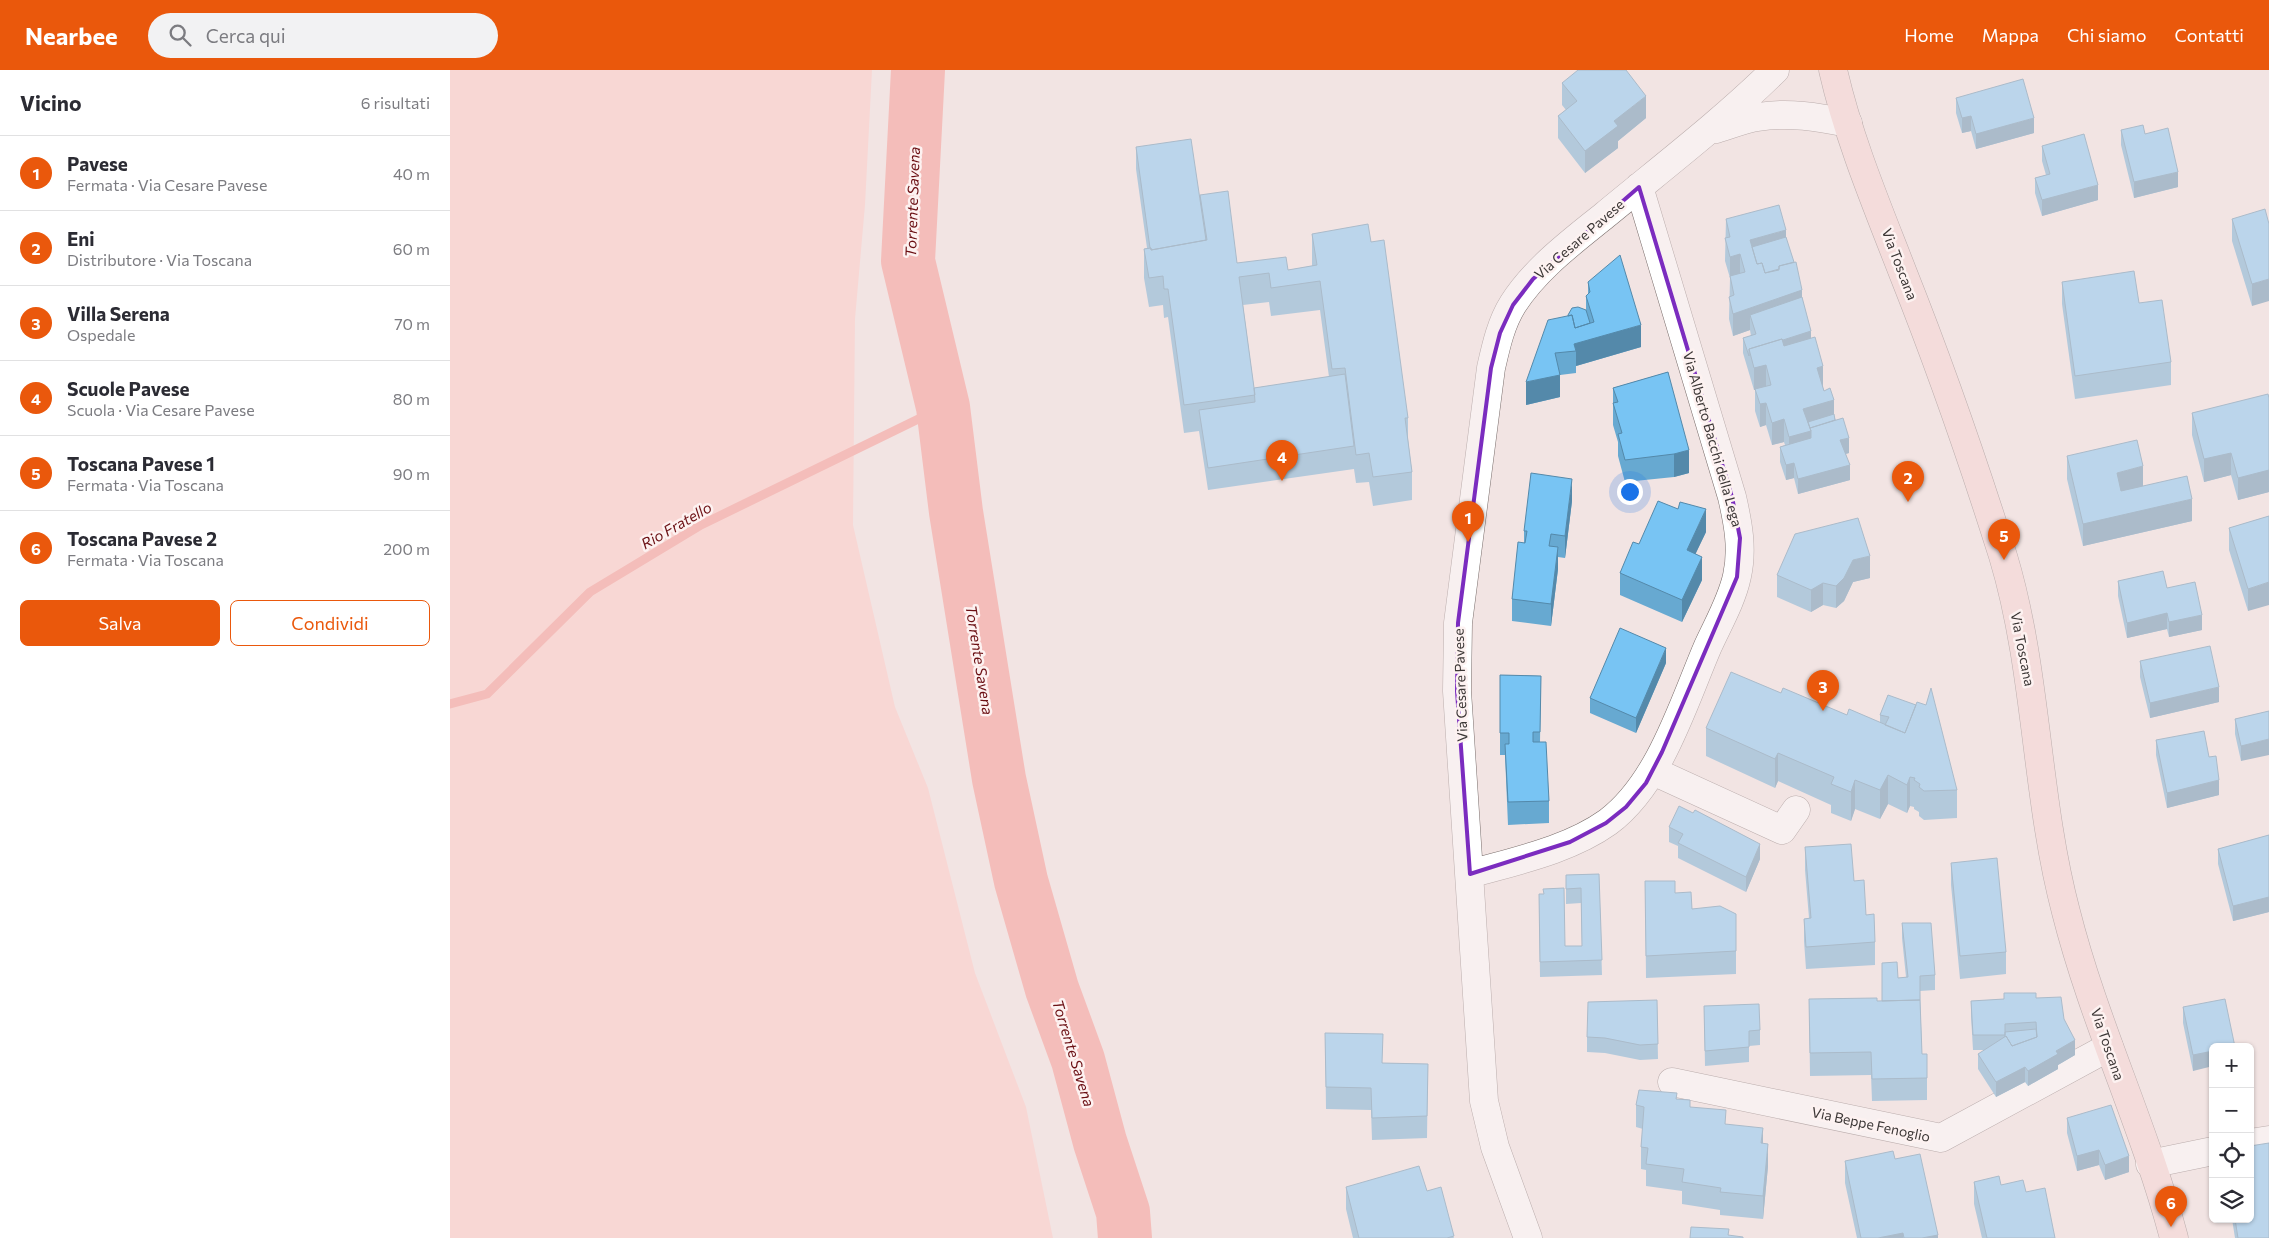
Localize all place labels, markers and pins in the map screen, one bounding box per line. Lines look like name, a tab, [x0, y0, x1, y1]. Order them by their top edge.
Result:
pin: 4	[1266, 440, 1298, 481]
pin: 2	[1892, 461, 1924, 502]
pin: 1	[1452, 501, 1484, 542]
pin: 5	[1988, 519, 2020, 560]
pin: 3	[1807, 670, 1839, 711]
pin: 6	[2155, 1186, 2187, 1227]

